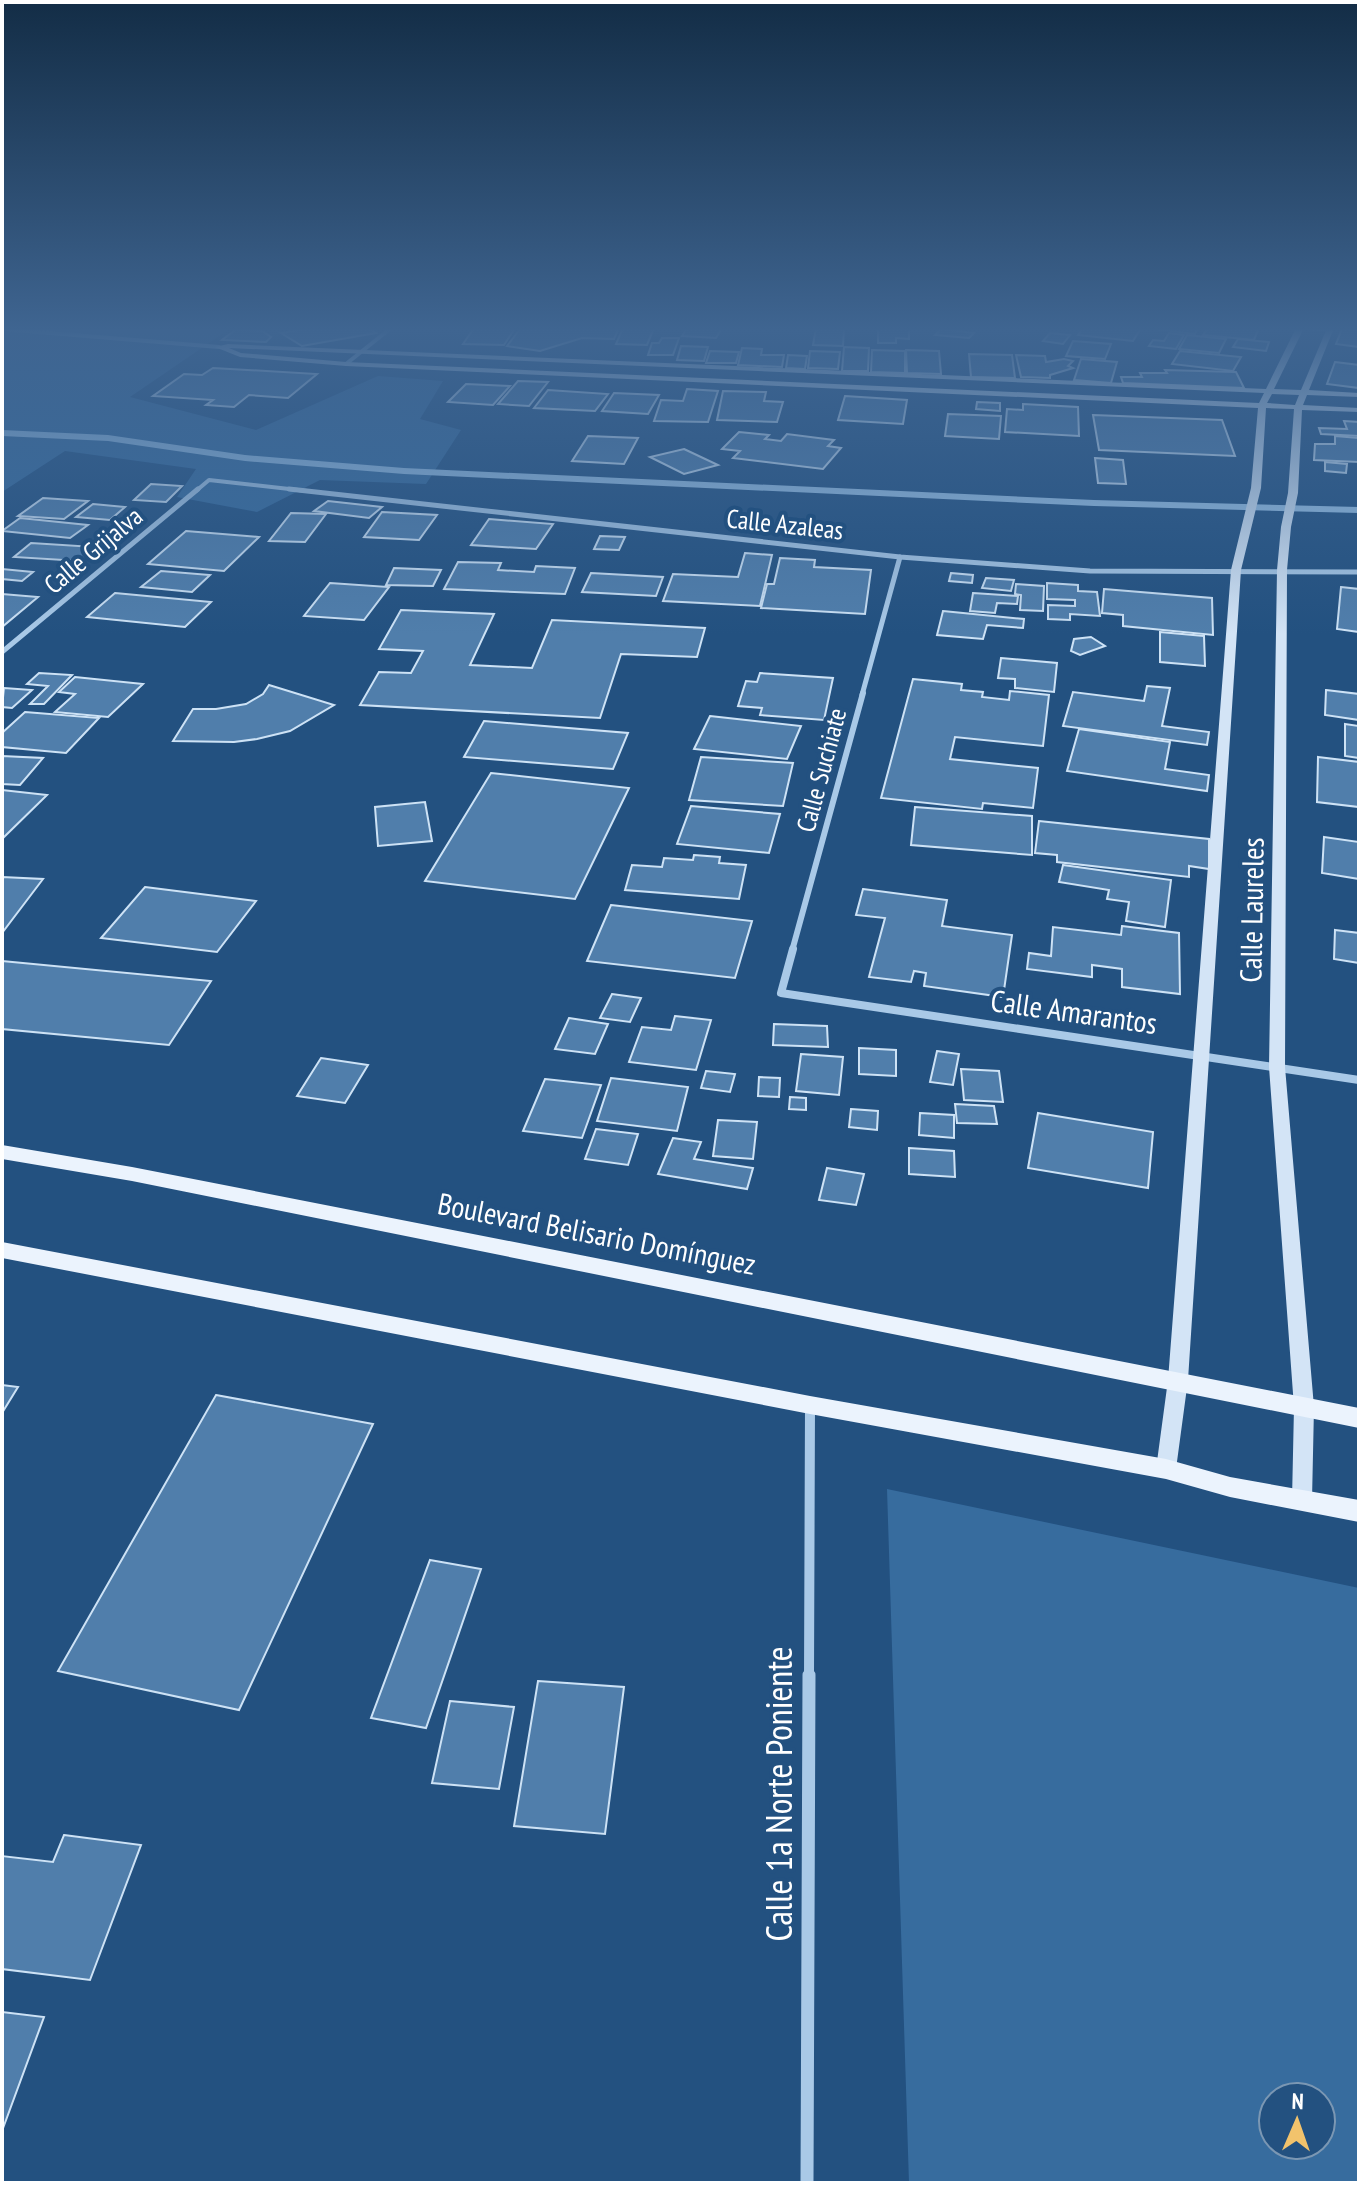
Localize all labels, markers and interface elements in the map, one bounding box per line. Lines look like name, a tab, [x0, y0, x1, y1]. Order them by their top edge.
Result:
street label: Calle Grijalva	[37, 499, 149, 601]
street label: Calle Azaleas	[725, 501, 845, 547]
street label: Calle Suchiate	[789, 704, 853, 836]
street label: Calle Laureles	[1230, 837, 1272, 983]
street label: Calle Amarantos	[988, 980, 1160, 1042]
street label: Boulevard Belisario Domínguez	[435, 1183, 759, 1283]
street label: Calle 1a Norte Poniente	[755, 1646, 802, 1942]
north arrow	[1257, 2081, 1337, 2161]
text: N	[1291, 2087, 1304, 2115]

